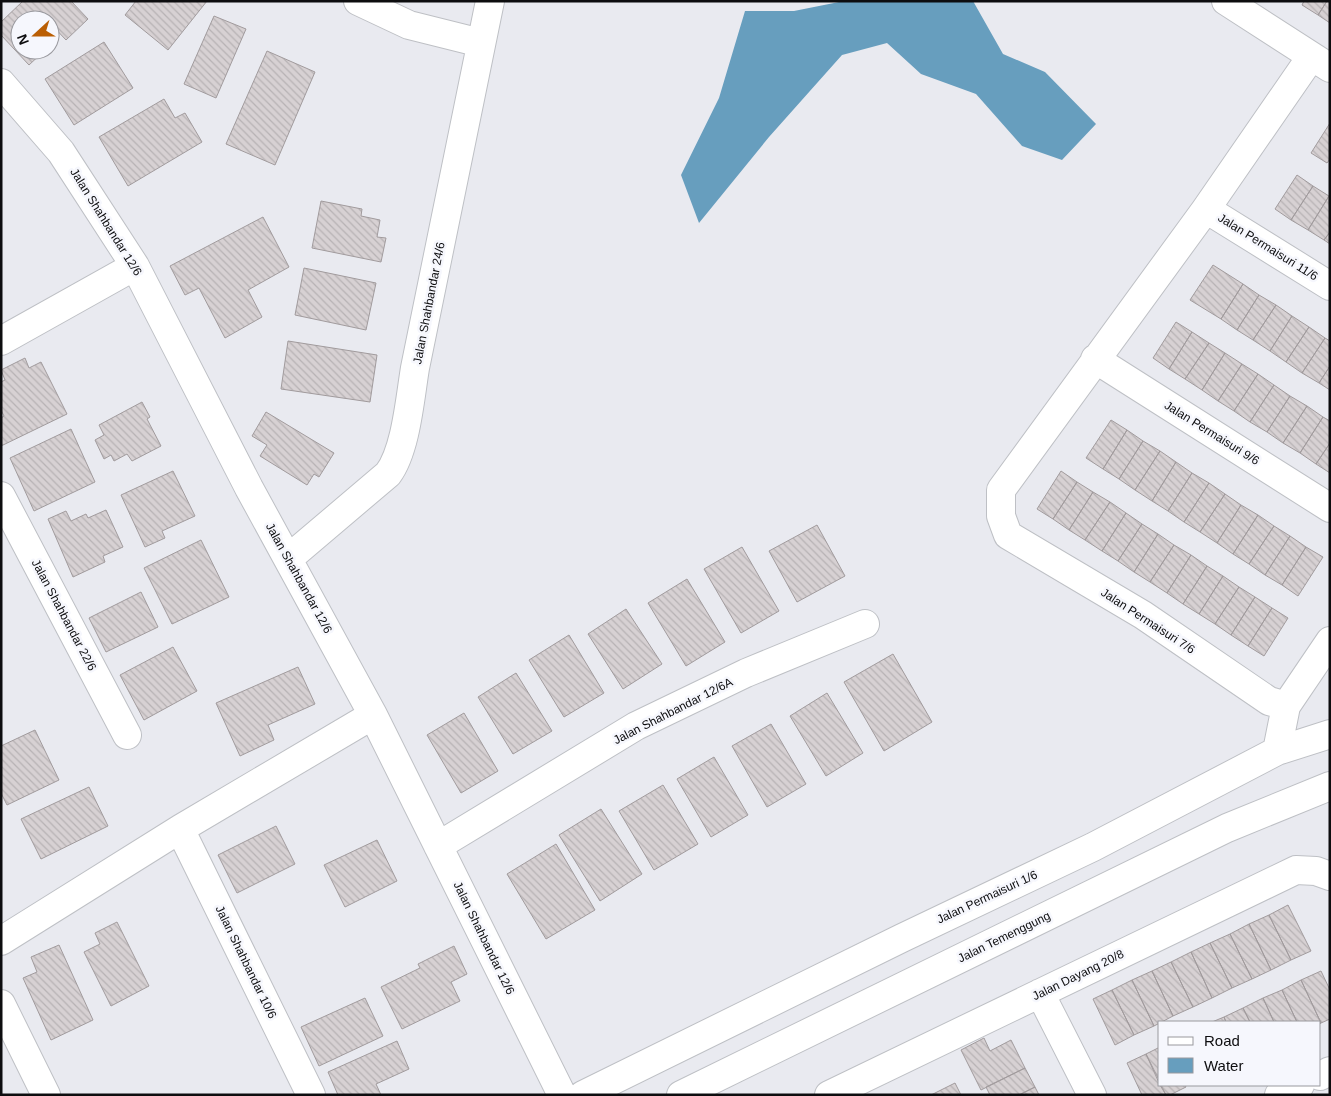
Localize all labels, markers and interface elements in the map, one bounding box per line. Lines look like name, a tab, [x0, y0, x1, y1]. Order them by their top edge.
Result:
north arrow	[10, 10, 60, 60]
text: N	[14, 32, 32, 47]
street label: Jalan Shahbandar 12/6	[67, 166, 145, 279]
street label: Jalan Permaisuri 11/6	[1215, 211, 1321, 284]
street label: Jalan Shahbandar 24/6	[410, 240, 448, 365]
street label: Jalan Permaisuri 9/6	[1162, 398, 1262, 468]
street label: Jalan Shahbandar 12/6	[263, 520, 335, 636]
street label: Jalan Shahbandar 22/6	[29, 557, 99, 673]
street label: Jalan Permaisuri 7/6	[1098, 585, 1198, 657]
street label: Jalan Shahbandar 12/6A	[611, 675, 735, 747]
street label: Jalan Permaisuri 1/6	[934, 867, 1040, 926]
street label: Jalan Shahbandar 12/6	[451, 879, 518, 997]
street label: Jalan Shahbandar 10/6	[213, 903, 280, 1021]
street label: Jalan Temenggung	[955, 909, 1053, 965]
street label: Jalan Dayang 20/8	[1030, 947, 1126, 1003]
legend	[1158, 1021, 1321, 1086]
text: Road	[1204, 1032, 1240, 1049]
text: Water	[1204, 1057, 1243, 1074]

